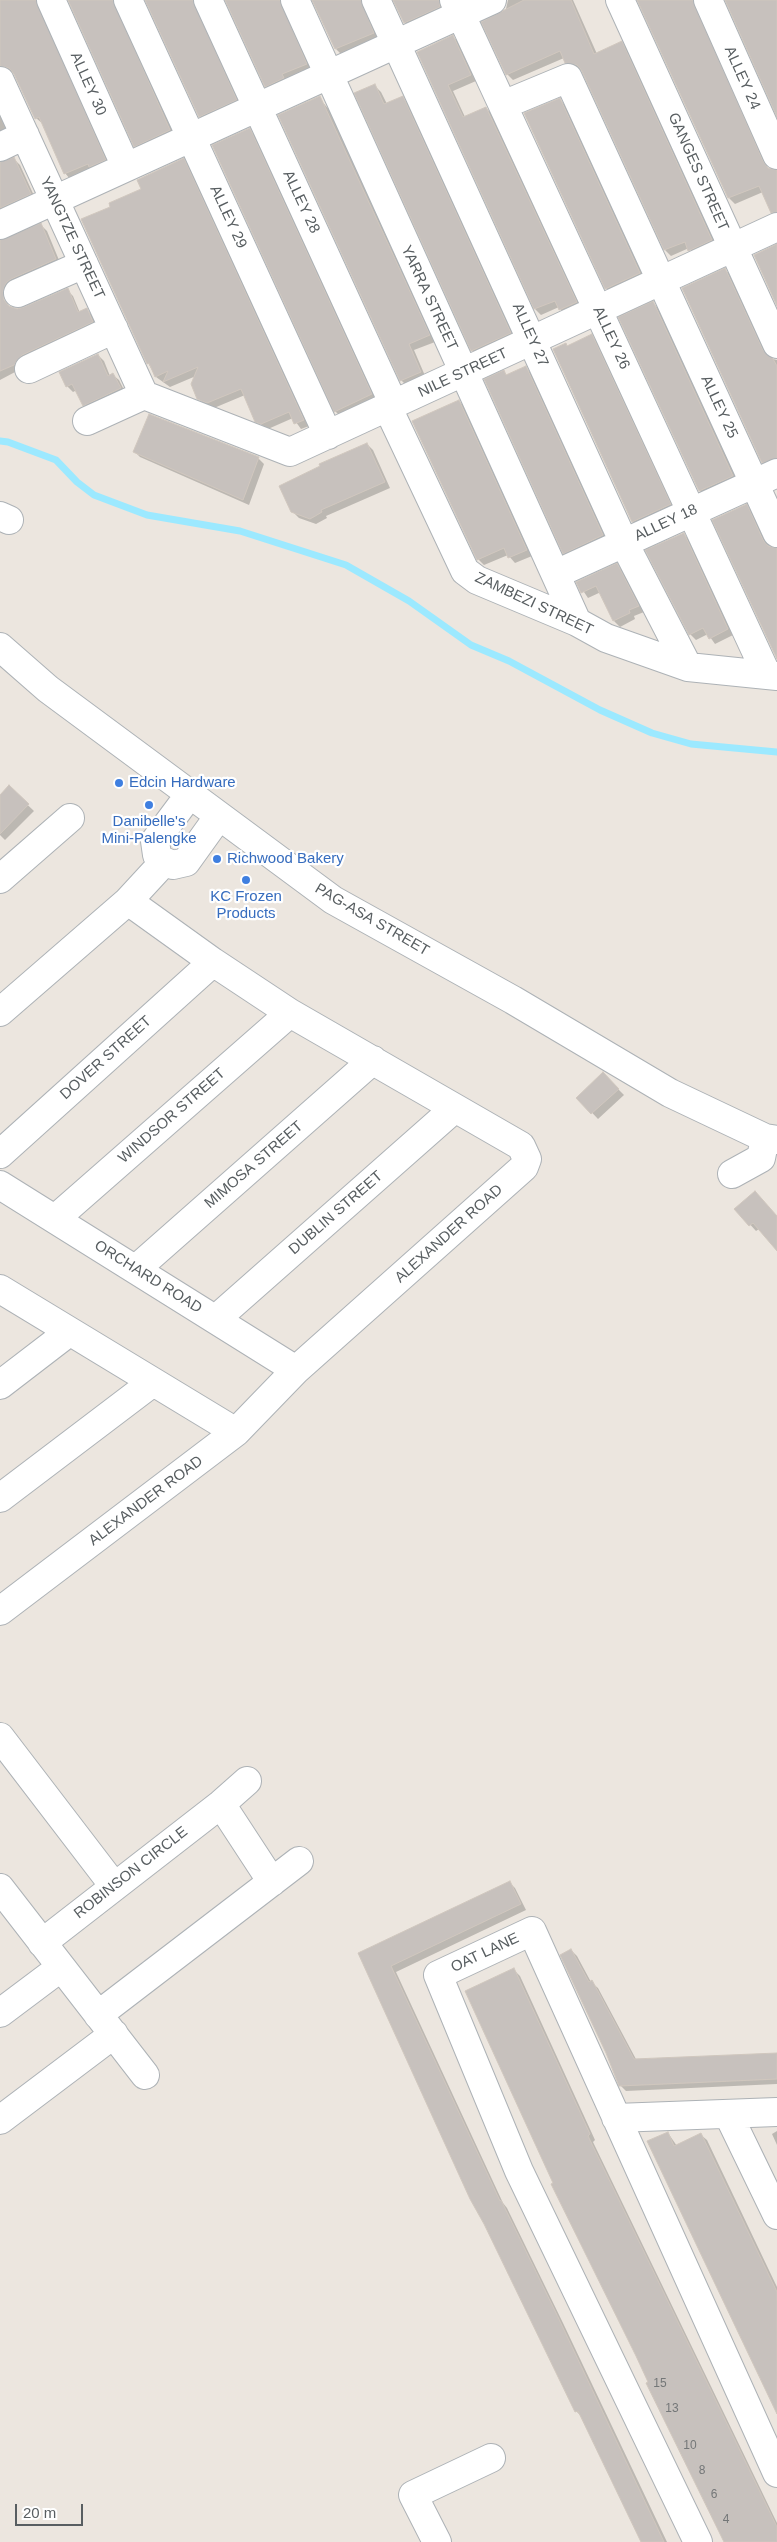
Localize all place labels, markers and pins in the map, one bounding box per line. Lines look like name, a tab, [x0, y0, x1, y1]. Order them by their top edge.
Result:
place label: Edcin Hardware	[129, 774, 236, 792]
marker: Edcin Hardware	[113, 777, 125, 789]
marker: Danibelle's Mini-Palengke	[143, 799, 155, 811]
place label: Danibelle's Mini-Palengke	[101, 813, 197, 848]
place label: Richwood Bakery	[227, 850, 344, 868]
marker: Richwood Bakery	[211, 853, 223, 865]
marker: KC Frozen Products	[240, 874, 252, 886]
place label: KC Frozen Products	[210, 888, 282, 923]

